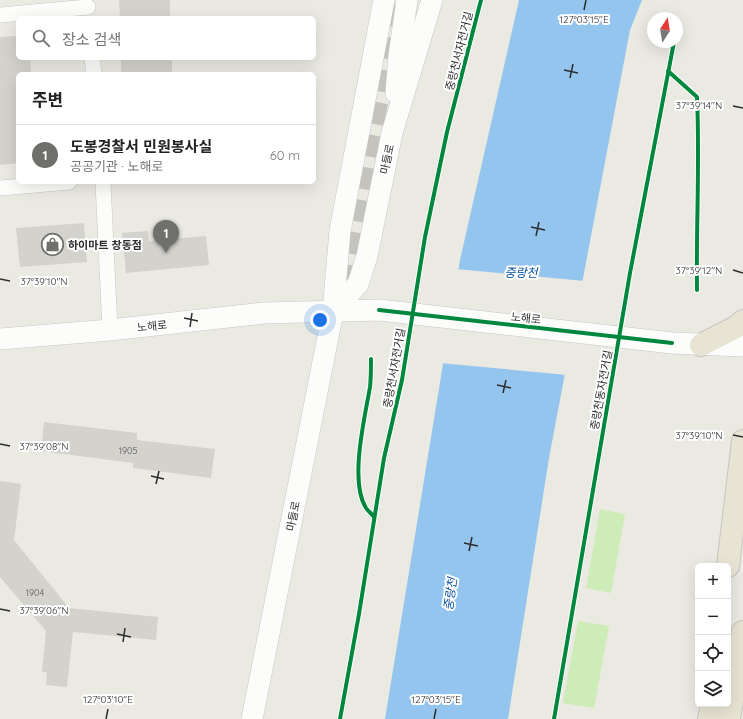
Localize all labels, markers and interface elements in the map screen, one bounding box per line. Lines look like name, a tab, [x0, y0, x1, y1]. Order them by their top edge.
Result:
street label: 중랑천서자전거길	[442, 10, 476, 92]
north arrow	[647, 12, 683, 48]
text: 127°03'15"E	[559, 13, 609, 26]
search box	[16, 16, 316, 60]
icon: search	[30, 27, 52, 49]
text: 장소 검색	[62, 30, 121, 49]
text: 주변	[32, 89, 63, 110]
text: 37°39'14"N	[676, 99, 722, 112]
text: 도봉경찰서 민원봉사실	[70, 137, 212, 156]
street label: 마들로	[377, 143, 397, 175]
text: 1	[42, 147, 48, 163]
text: 60 m	[270, 147, 300, 163]
text: 공공기관 · 노해로	[70, 158, 163, 174]
pin: 1	[153, 220, 179, 253]
shop icon: 하이마트 창동점	[39, 232, 65, 258]
place label: 하이마트 창동점	[68, 238, 142, 252]
text: 37°39'12"N	[676, 264, 722, 277]
water label: 중랑천	[504, 265, 540, 280]
text: 37°39'10"N	[20, 275, 68, 288]
street label: 노해로	[510, 309, 542, 327]
your location	[310, 310, 330, 330]
street label: 노해로	[136, 317, 168, 335]
street label: 중랑천서자전거길	[380, 327, 408, 409]
street label: 중랑천동자전거길	[587, 349, 615, 431]
text: 37°39'10"N	[675, 429, 723, 442]
text: 37°39'08"N	[20, 440, 68, 453]
house number: 1905	[119, 445, 137, 456]
street label: 마들로	[283, 500, 303, 532]
map controls	[695, 563, 731, 707]
button: +	[695, 563, 731, 599]
water label: 중랑천	[440, 575, 460, 611]
house number: 1904	[26, 587, 44, 598]
button: −	[695, 599, 731, 635]
text: 37°39'06"N	[20, 604, 68, 617]
button: locate	[695, 635, 731, 671]
button: layers	[695, 671, 731, 707]
text: 127°03'10"E	[83, 693, 133, 706]
text: 127°03'15"E	[411, 693, 461, 706]

